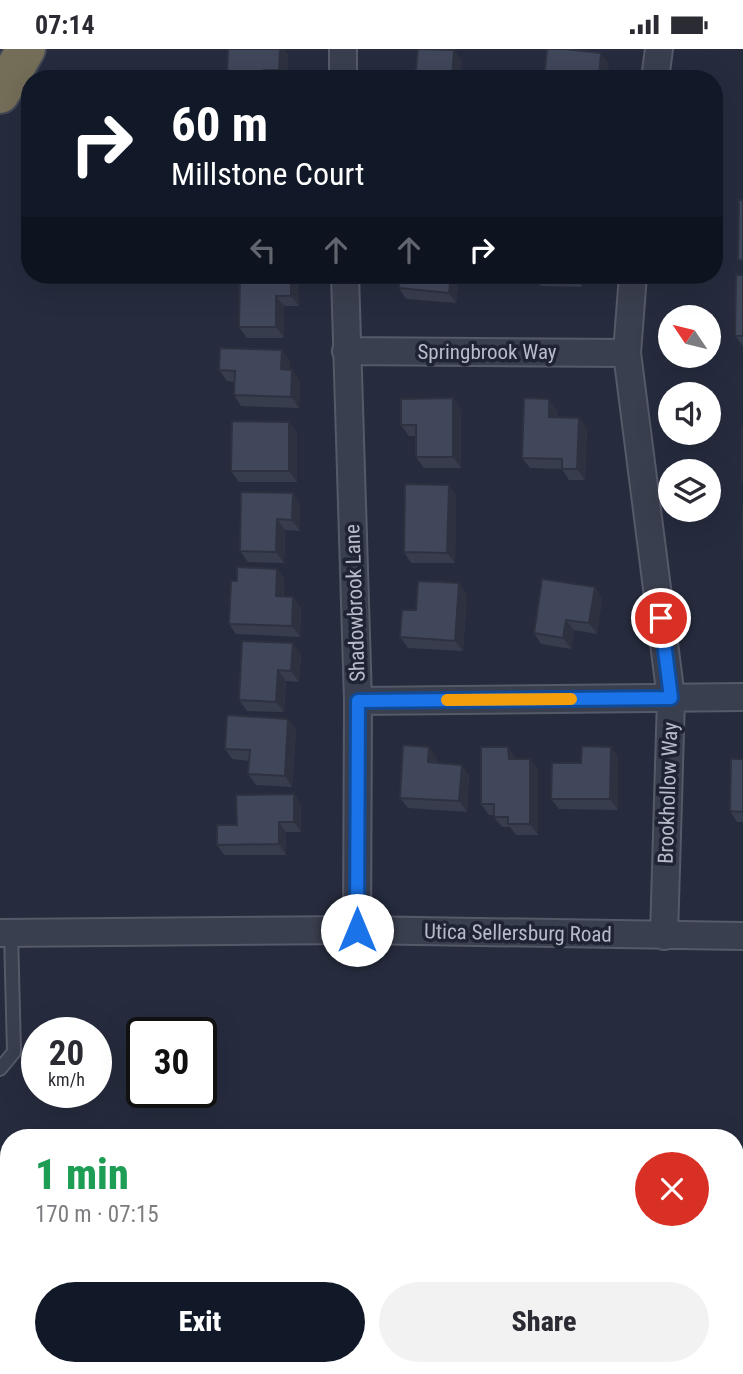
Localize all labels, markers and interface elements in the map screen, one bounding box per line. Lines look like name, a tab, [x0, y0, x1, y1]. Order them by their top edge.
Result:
text: 07:14	[35, 10, 95, 40]
text: 60 m	[171, 96, 268, 153]
icon: right	[56, 98, 147, 189]
text: Millstone Court	[171, 155, 365, 193]
icon: left	[244, 231, 282, 269]
icon: ahead	[317, 231, 355, 269]
icon: ahead	[390, 231, 428, 269]
icon: right	[463, 231, 501, 269]
north arrow	[658, 305, 721, 367]
map controls	[658, 305, 721, 522]
street label: Springbrook Way	[417, 340, 557, 364]
button: sound	[658, 382, 721, 445]
button: layers	[658, 459, 721, 522]
street label: Shadowbrook Lane	[340, 524, 370, 682]
pin	[631, 588, 691, 648]
icon: arrive	[642, 599, 680, 637]
street label: Brookhollow Way	[654, 721, 682, 864]
position arrow	[320, 893, 394, 967]
street label: Utica Sellersburg Road	[424, 919, 612, 947]
speed limit sign: 30	[126, 1017, 217, 1108]
text: 20	[49, 1033, 84, 1074]
text: km/h	[48, 1069, 85, 1090]
text: 1 min	[35, 1150, 129, 1199]
button: close	[635, 1152, 709, 1226]
text: 170 m · 07:15	[35, 1201, 159, 1228]
button: Exit	[35, 1282, 365, 1362]
button: Share	[379, 1282, 709, 1362]

